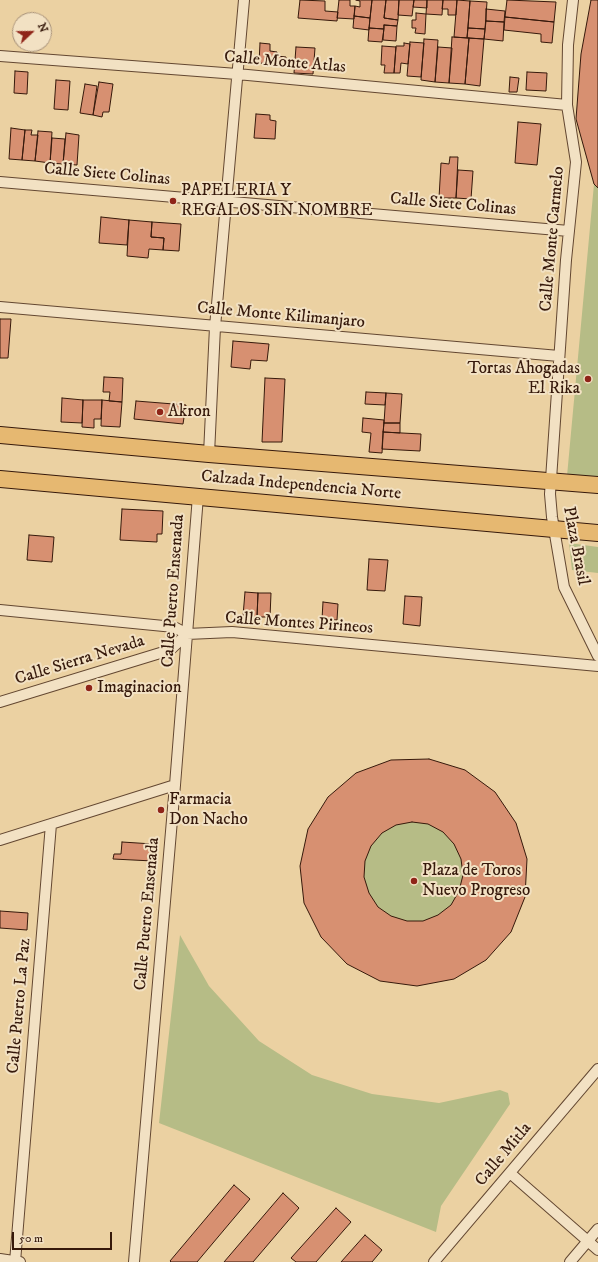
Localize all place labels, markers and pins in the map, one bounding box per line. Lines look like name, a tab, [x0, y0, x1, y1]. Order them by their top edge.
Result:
place label: PAPELERIA Y REGALOS SIN NOMBRE	[181, 181, 373, 221]
marker: PAPELERIA Y REGALOS SIN NOMBRE	[168, 196, 178, 206]
place label: Tortas Ahogadas El Rika	[468, 359, 580, 399]
marker: Tortas Ahogadas El Rika	[583, 374, 593, 384]
place label: Akron	[168, 402, 211, 422]
marker: Akron	[155, 407, 165, 417]
place label: Imaginacion	[97, 678, 182, 698]
marker: Imaginacion	[84, 683, 94, 693]
place label: Farmacia Don Nacho	[169, 790, 248, 830]
marker: Farmacia Don Nacho	[156, 805, 166, 815]
place label: Plaza de Toros Nuevo Progreso	[422, 861, 530, 901]
marker: Plaza de Toros Nuevo Progreso	[409, 876, 419, 886]

